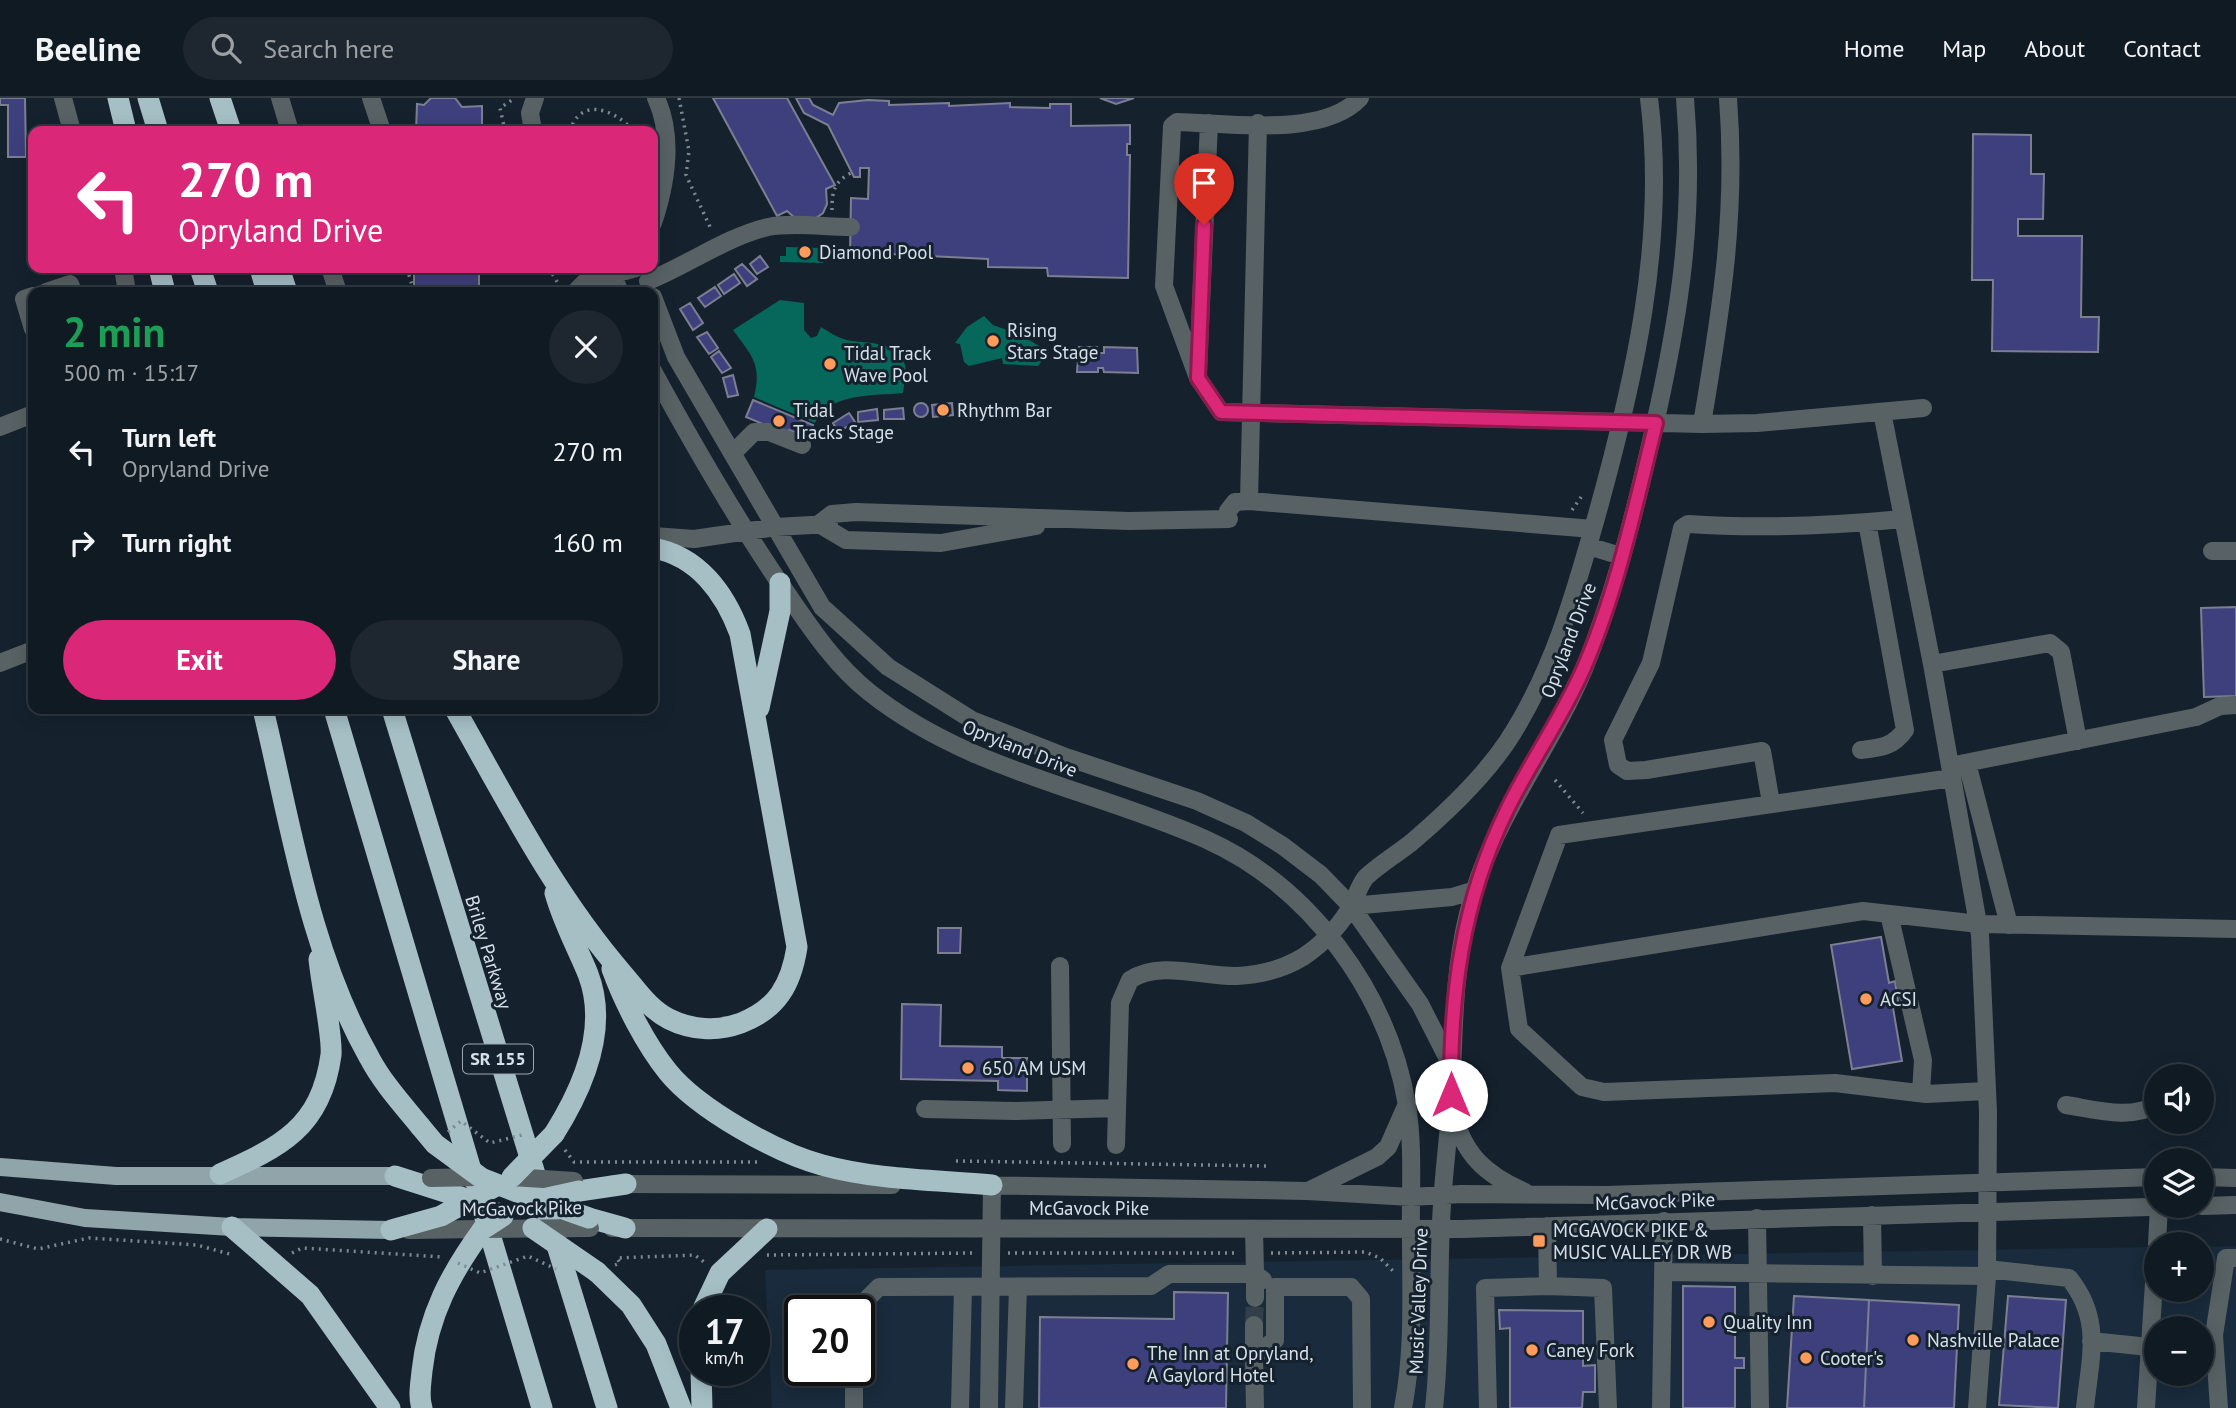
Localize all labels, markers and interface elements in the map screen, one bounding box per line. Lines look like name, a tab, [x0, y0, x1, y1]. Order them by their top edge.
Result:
search box	[183, 17, 673, 80]
text: Beeline	[35, 27, 141, 70]
icon: search	[207, 29, 245, 67]
text: Search here	[263, 32, 394, 65]
text: Home	[1844, 33, 1904, 64]
text: Map	[1942, 33, 1986, 64]
text: About	[2024, 33, 2085, 64]
text: Contact	[2123, 33, 2201, 64]
text: 270 m	[178, 147, 313, 211]
pin	[1174, 153, 1234, 225]
icon: left	[63, 154, 154, 245]
icon: arrive	[1185, 164, 1223, 202]
text: Opryland Drive	[178, 209, 383, 251]
place label: Diamond Pool	[819, 240, 934, 264]
marker: Diamond Pool	[797, 244, 813, 260]
text: 2 min	[63, 304, 165, 359]
button: close	[549, 310, 623, 384]
place label: Rising Stars Stage	[1007, 318, 1098, 364]
marker: Rising Stars Stage	[985, 333, 1001, 349]
place label: Tidal Track Wave Pool	[844, 341, 931, 387]
marker: Tidal Track Wave Pool	[822, 356, 838, 372]
text: 500 m · 15:17	[63, 358, 199, 387]
place label: Tidal Tracks Stage	[793, 398, 894, 444]
place label: Rhythm Bar	[957, 398, 1052, 422]
marker: Rhythm Bar	[935, 402, 951, 418]
marker: Tidal Tracks Stage	[771, 413, 787, 429]
text: Turn left	[122, 421, 216, 454]
icon: left	[63, 433, 101, 471]
text: 270 m	[552, 435, 623, 468]
text: Opryland Drive	[122, 454, 269, 483]
icon: right	[63, 524, 101, 562]
text: Turn right	[122, 526, 231, 559]
text: 160 m	[552, 526, 623, 559]
street label: Opryland Drive	[1535, 579, 1601, 701]
button: Exit	[63, 620, 336, 700]
button: Share	[350, 620, 623, 700]
street label: Opryland Drive	[959, 714, 1081, 782]
street label: Briley Parkway	[460, 892, 518, 1012]
place label: ACSI	[1880, 987, 1917, 1011]
marker: ACSI	[1858, 991, 1874, 1007]
road number: SR 155	[463, 1044, 533, 1074]
place label: 650 AM USM	[982, 1056, 1086, 1080]
position arrow	[1414, 1058, 1488, 1132]
marker: 650 AM USM	[960, 1060, 976, 1076]
map controls	[2144, 1064, 2214, 1386]
button: sound	[2144, 1064, 2214, 1134]
button: layers	[2144, 1148, 2214, 1218]
street label: McGavock Pike	[1595, 1187, 1715, 1215]
street label: McGavock Pike	[462, 1195, 582, 1221]
street label: McGavock Pike	[1029, 1196, 1149, 1220]
place label: MCGAVOCK PIKE & MUSIC VALLEY DR WB	[1553, 1218, 1732, 1264]
street label: Music Valley Drive	[1403, 1227, 1433, 1375]
button: +	[2144, 1232, 2214, 1302]
marker: MCGAVOCK PIKE & MUSIC VALLEY DR WB	[1531, 1233, 1547, 1249]
speed limit sign: 20	[784, 1295, 875, 1386]
text: 17	[705, 1308, 744, 1354]
place label: Quality Inn	[1723, 1310, 1812, 1334]
marker: Quality Inn	[1701, 1314, 1717, 1330]
button: −	[2144, 1316, 2214, 1386]
place label: Nashville Palace	[1927, 1328, 2060, 1352]
marker: Nashville Palace	[1905, 1332, 1921, 1348]
place label: Caney Fork	[1546, 1338, 1634, 1362]
place label: The Inn at Opryland, A Gaylord Hotel	[1147, 1341, 1313, 1387]
marker: Caney Fork	[1524, 1342, 1540, 1358]
text: km/h	[705, 1346, 744, 1369]
place label: Cooter's	[1820, 1346, 1884, 1370]
marker: Cooter's	[1798, 1350, 1814, 1366]
marker: The Inn at Opryland, A Gaylord Hotel	[1125, 1356, 1141, 1372]

